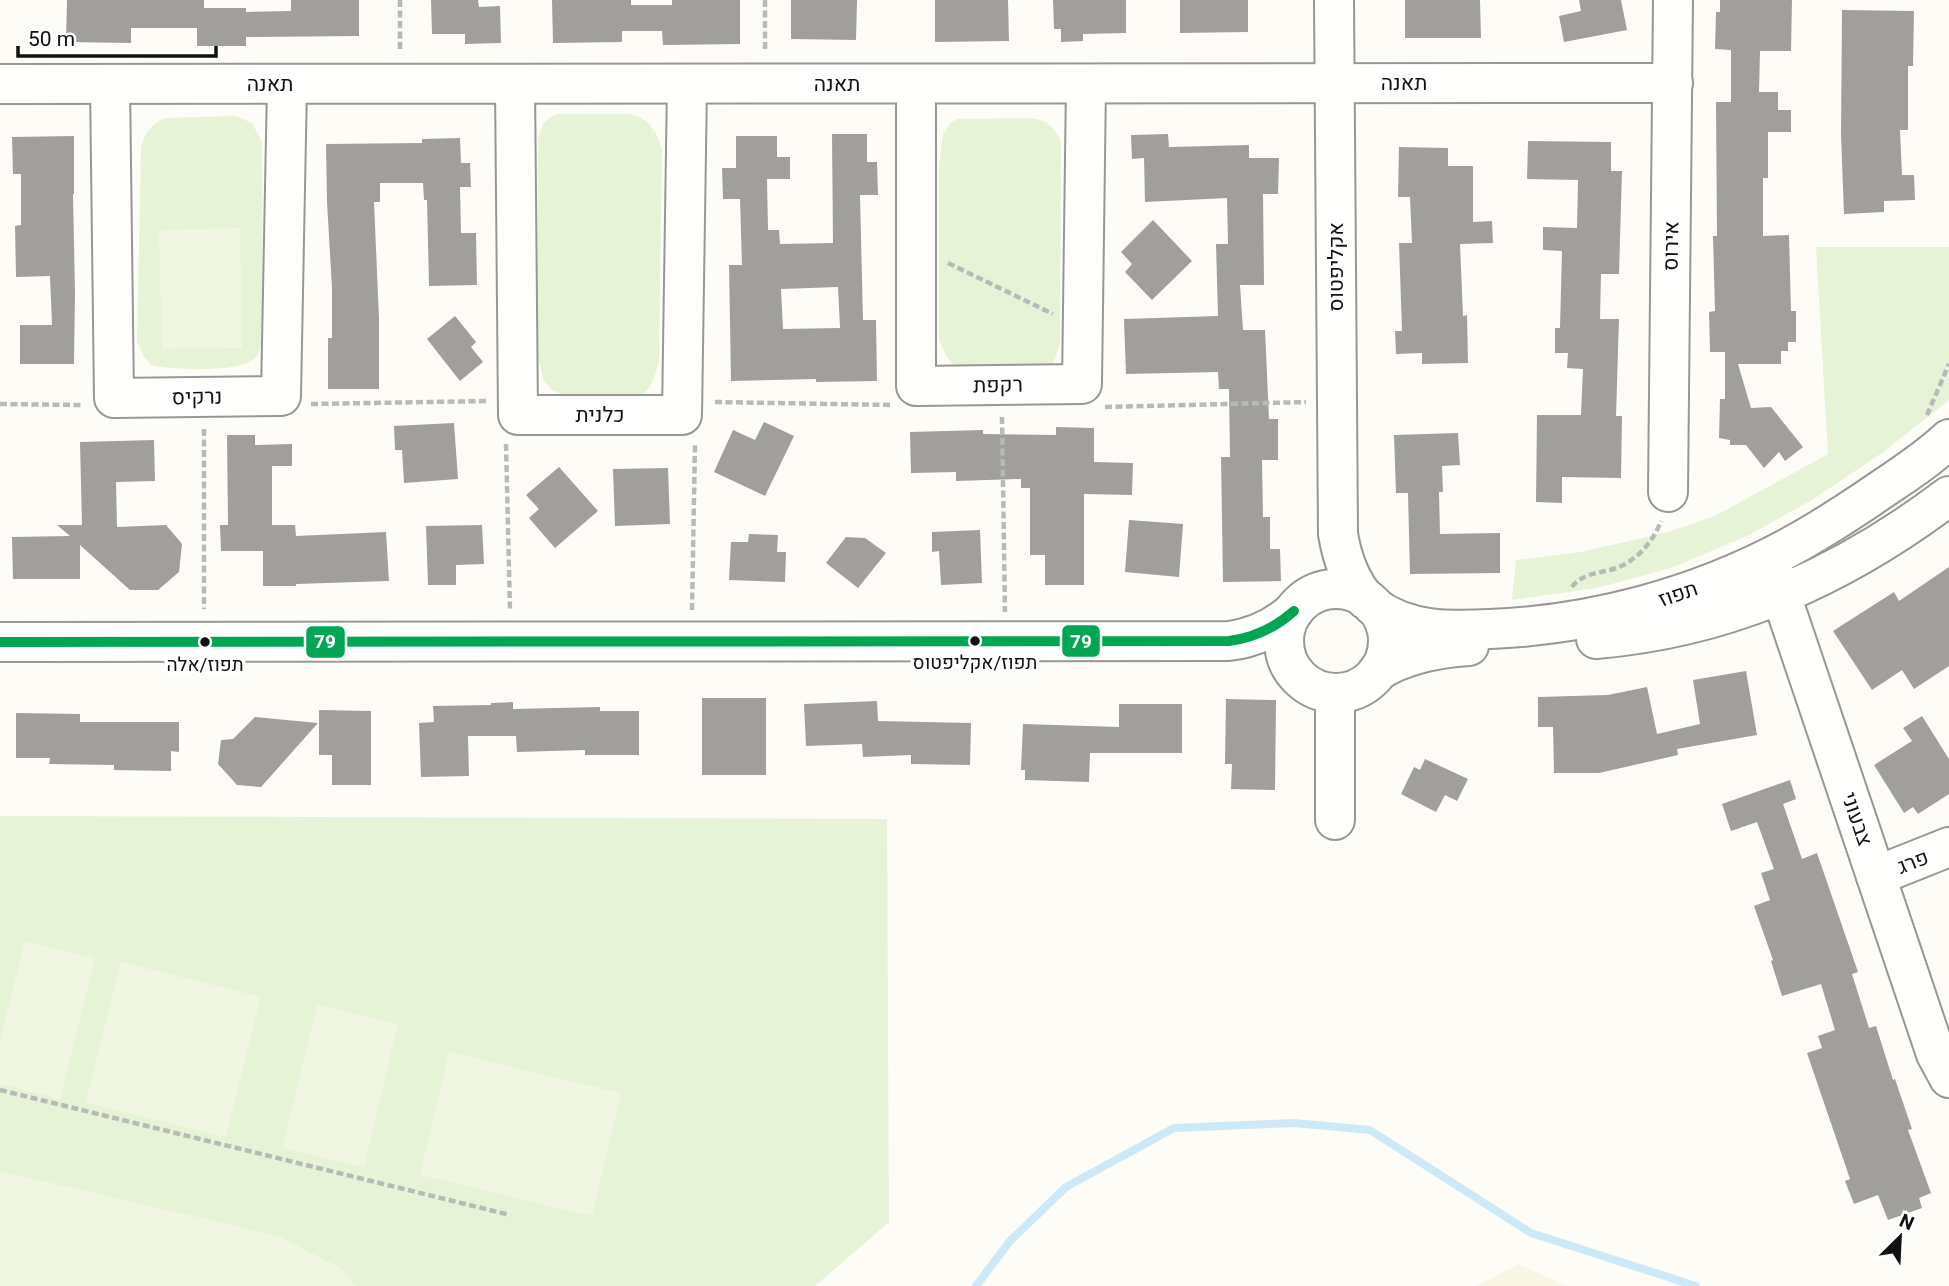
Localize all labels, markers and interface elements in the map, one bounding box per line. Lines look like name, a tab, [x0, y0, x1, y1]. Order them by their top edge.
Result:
scale bar	[18, 14, 215, 58]
text: 50 m	[28, 24, 75, 55]
street label: תאנה	[1381, 68, 1427, 99]
street label: תאנה	[247, 69, 293, 100]
street label: תאנה	[814, 69, 860, 100]
street label: אירוס	[1656, 221, 1687, 271]
street label: אקליפטוס	[1321, 222, 1352, 312]
street label: רקפת	[973, 370, 1023, 401]
street label: נרקיס	[171, 382, 223, 413]
street label: כלנית	[575, 400, 625, 431]
street label: תפוז	[1654, 573, 1702, 616]
line badge: 79	[1061, 624, 1101, 658]
line badge: 79	[305, 625, 346, 659]
text: 79	[314, 628, 336, 656]
text: 79	[1070, 628, 1092, 656]
marker: תפוז/אקליפטוס	[968, 634, 982, 648]
marker: תפוז/אלה	[198, 635, 212, 649]
place label: תפוז/אקליפטוס	[913, 649, 1037, 677]
place label: תפוז/אלה	[166, 651, 244, 679]
street label: צבעוני	[1833, 788, 1880, 850]
street label: פרג	[1893, 842, 1933, 883]
north arrow	[1865, 1202, 1935, 1272]
text: N	[1895, 1207, 1918, 1238]

